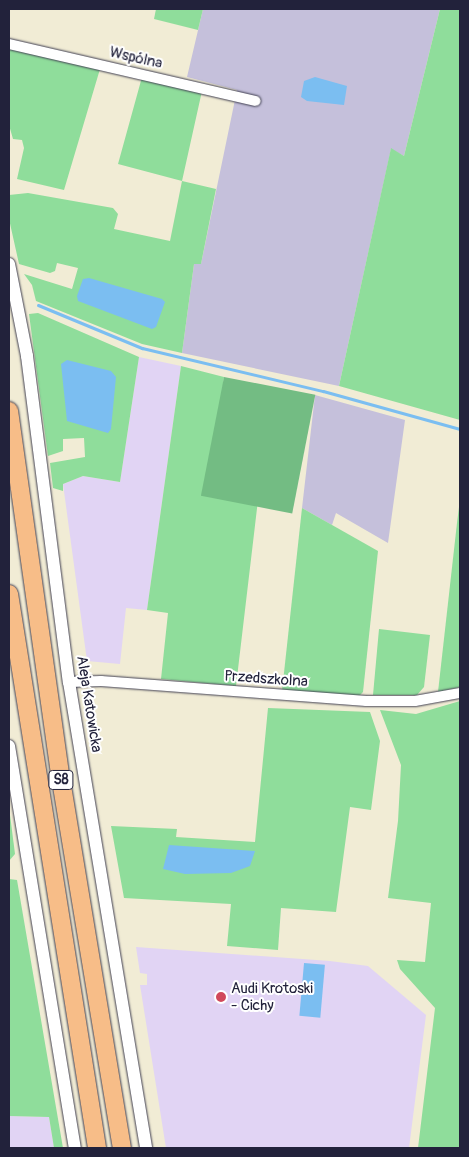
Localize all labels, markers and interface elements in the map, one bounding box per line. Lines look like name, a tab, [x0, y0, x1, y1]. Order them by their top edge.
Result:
street label: Wspólna	[108, 43, 164, 73]
street label: Aleja Katowicka	[72, 654, 106, 754]
street label: Przedszkolna	[224, 667, 308, 691]
road number: S8	[47, 768, 75, 792]
place label: Audi Krotoski - Cichy	[231, 979, 313, 1014]
marker: Audi Krotoski - Cichy	[215, 991, 227, 1003]

